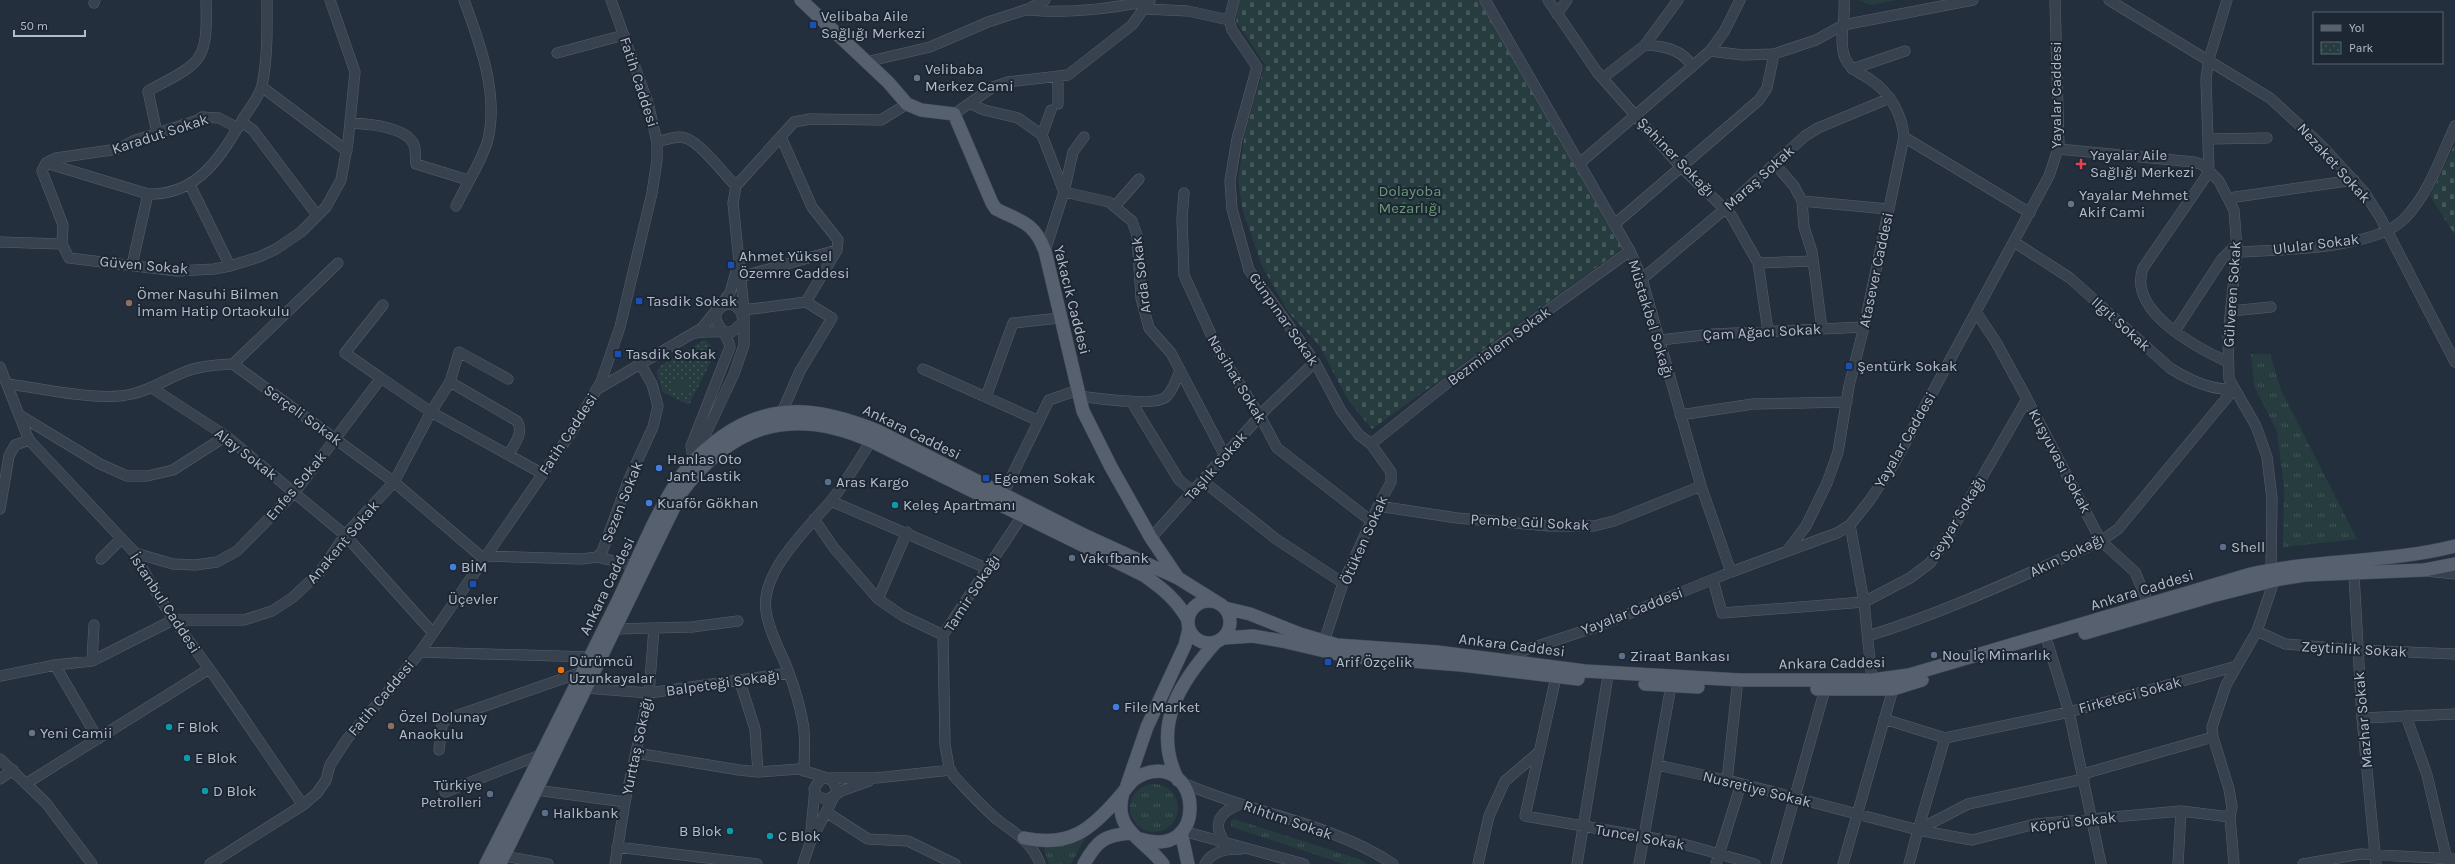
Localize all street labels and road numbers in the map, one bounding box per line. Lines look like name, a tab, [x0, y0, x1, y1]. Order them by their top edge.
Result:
street label: Fatih Caddesi	[616, 35, 662, 129]
street label: Yayalar Caddesi	[2047, 41, 2065, 149]
street label: Karadut Sokak	[109, 110, 211, 158]
street label: Şahiner Sokağı	[1634, 114, 1718, 200]
street label: Nezaket Sokak	[2293, 119, 2375, 207]
street label: Maraş Sokak	[1720, 142, 1798, 214]
street label: Atasever Caddesi	[1855, 211, 1897, 329]
street label: Ulular Sokak	[2272, 230, 2360, 258]
street label: Arda Sokak	[1127, 236, 1155, 314]
street label: Gülveren Sokak	[2219, 240, 2245, 348]
street label: Yakacık Caddesi	[1050, 244, 1094, 356]
street label: Güven Sokak	[99, 252, 189, 278]
street label: Müstakbel Sokağı	[1624, 257, 1678, 381]
street label: Günpınar Sokak	[1245, 269, 1323, 369]
street label: Ilgıt Sokak	[2088, 293, 2154, 355]
street label: Bezmialem Sokak	[1444, 303, 1554, 389]
street label: Çam Ağacı Sokak	[1702, 320, 1822, 344]
street label: Nasihat Sokak	[1204, 332, 1270, 426]
street label: Serçeli Sokak	[260, 381, 346, 449]
street label: Yayalar Caddesi	[1870, 389, 1940, 491]
street label: Fatih Caddesi	[535, 390, 601, 478]
street label: Ankara Caddesi	[860, 400, 964, 464]
street label: Kuşyuvası Sokak	[2025, 406, 2095, 516]
street label: Alay Sokak	[211, 424, 281, 484]
street label: Taşlık Sokak	[1181, 428, 1251, 504]
street label: Enfes Sokak	[262, 448, 330, 524]
street label: Sezen Sokak	[597, 458, 647, 546]
street label: Seyyar Sokağı	[1925, 473, 1989, 563]
street label: Ötüken Sokak	[1336, 493, 1392, 587]
street label: Anakent Sokak	[303, 497, 383, 587]
street label: Pembe Gül Sokak	[1470, 510, 1590, 534]
street label: Akın Sokağı	[2027, 529, 2107, 581]
street label: Ankara Caddesi	[575, 534, 639, 638]
street label: İstanbul Caddesi	[126, 549, 204, 657]
street label: Tamir Sokağı	[940, 551, 1004, 635]
street label: Ankara Caddesi	[2088, 566, 2196, 614]
street label: Yayalar Caddesi	[1579, 583, 1685, 639]
street label: Ankara Caddesi	[1458, 630, 1566, 660]
street label: Zeytinlik Sokak	[2301, 637, 2407, 661]
street label: Ankara Caddesi	[1778, 653, 1886, 673]
street label: Fatih Caddesi	[344, 656, 418, 740]
street label: Balpeteği Sokağı	[665, 666, 781, 700]
street label: Mazhar Sokak	[2350, 671, 2376, 769]
street label: Firketeci Sokak	[2077, 673, 2183, 717]
street label: Yurttaş Sokağı	[618, 695, 656, 797]
street label: Nusretiye Sokak	[1701, 767, 1813, 811]
street label: Rıhtım Sokak	[1241, 796, 1335, 844]
street label: Köprü Sokak	[2029, 808, 2117, 836]
street label: Tuncel Sokak	[1594, 820, 1686, 854]

